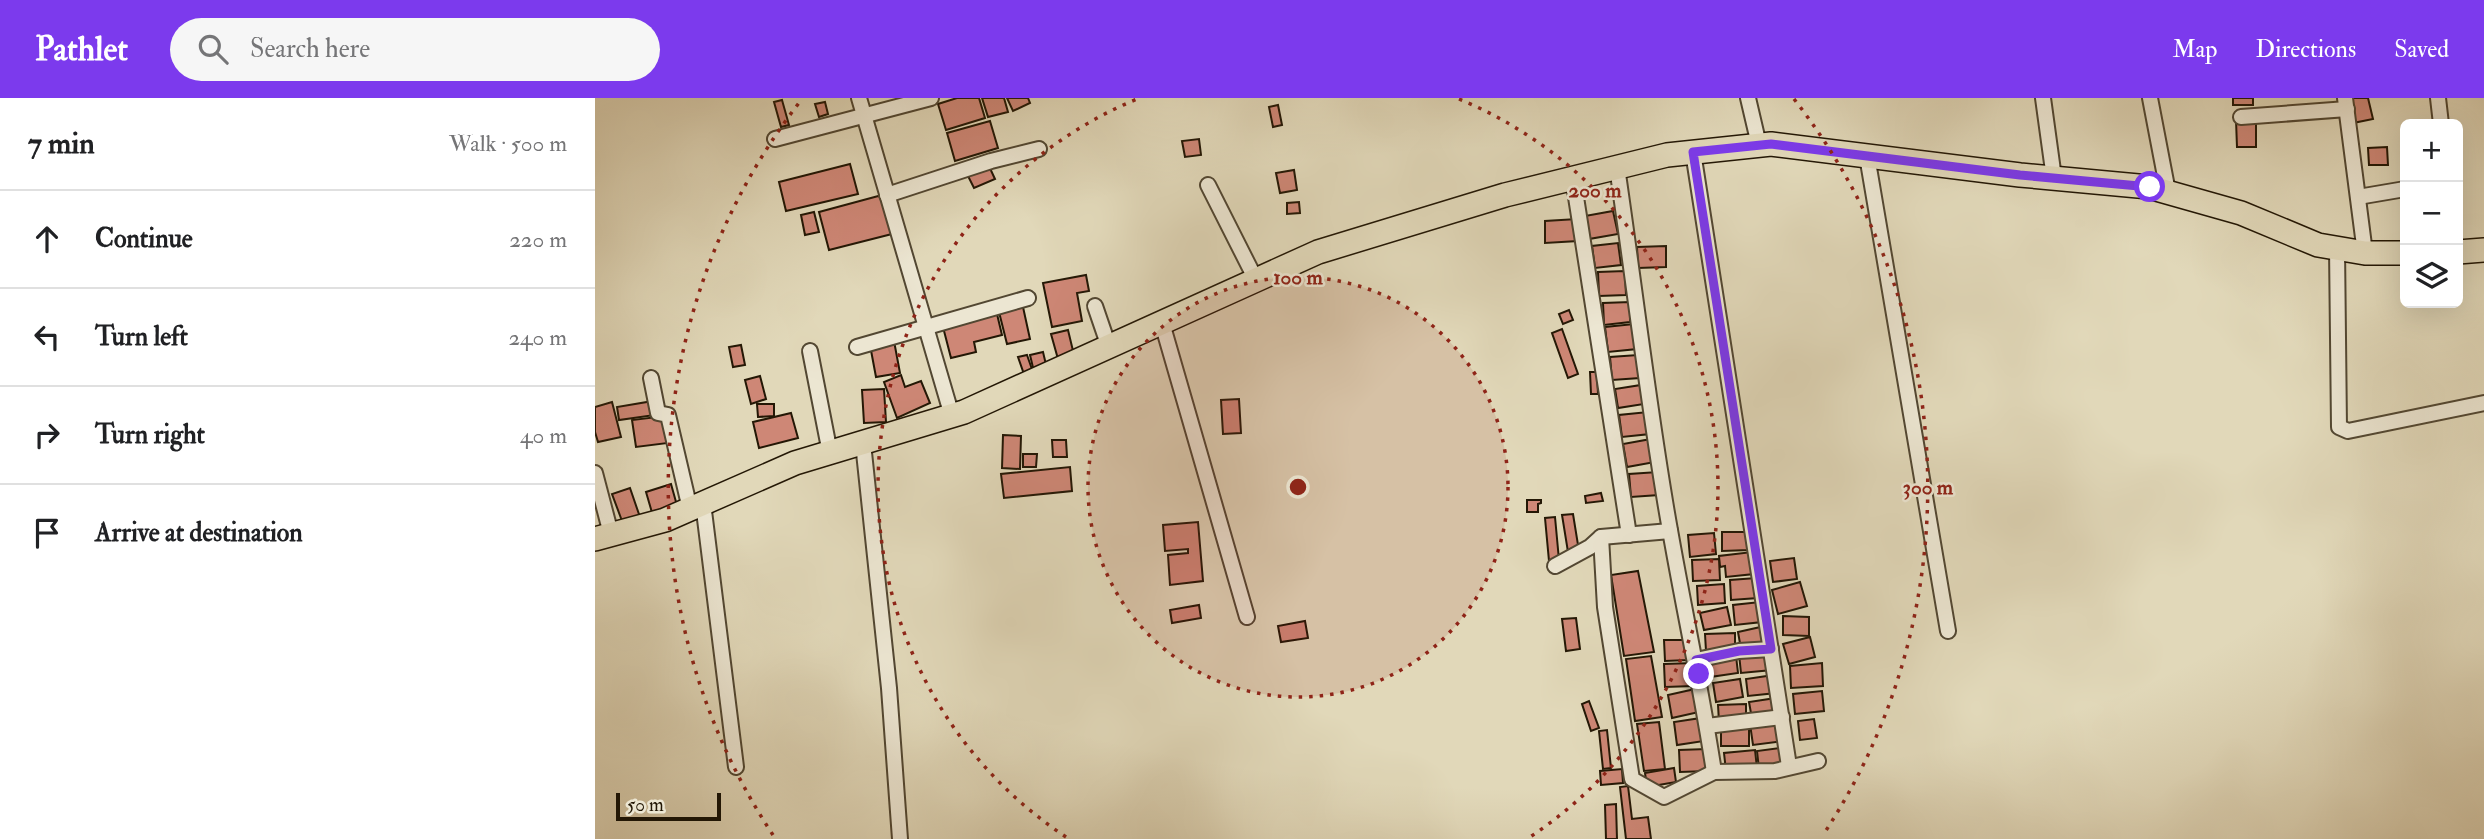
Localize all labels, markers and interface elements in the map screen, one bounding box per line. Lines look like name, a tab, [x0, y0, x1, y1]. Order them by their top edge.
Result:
search box	[170, 18, 660, 81]
text: Pathlet	[35, 29, 128, 70]
icon: search	[194, 30, 232, 68]
text: Search here	[250, 33, 370, 65]
text: Map	[2172, 34, 2217, 65]
text: Directions	[2255, 34, 2356, 65]
text: Saved	[2394, 34, 2449, 65]
map controls	[2400, 119, 2463, 308]
button: +	[2400, 119, 2463, 182]
text: 7 min	[28, 125, 95, 162]
text: Walk · 500 m	[449, 129, 567, 158]
route start	[2134, 171, 2165, 202]
text: 200 m	[1569, 177, 1622, 204]
button: −	[2400, 182, 2463, 245]
icon: ahead	[28, 220, 66, 258]
text: Continue	[95, 223, 193, 255]
text: 220 m	[509, 225, 567, 254]
button: layers	[2400, 245, 2463, 308]
text: 100 m	[1273, 264, 1324, 291]
icon: left	[28, 318, 66, 356]
text: Turn left	[95, 321, 188, 353]
text: 240 m	[508, 323, 567, 352]
icon: right	[28, 416, 66, 454]
text: Turn right	[95, 419, 205, 451]
text: 40 m	[520, 421, 567, 450]
text: 300 m	[1903, 474, 1954, 501]
centre of rings	[1286, 475, 1310, 499]
icon: arrive	[28, 514, 66, 552]
text: Arrive at destination	[95, 517, 303, 549]
route end	[1683, 658, 1714, 689]
scale bar	[616, 790, 721, 822]
text: 50 m	[627, 793, 664, 817]

